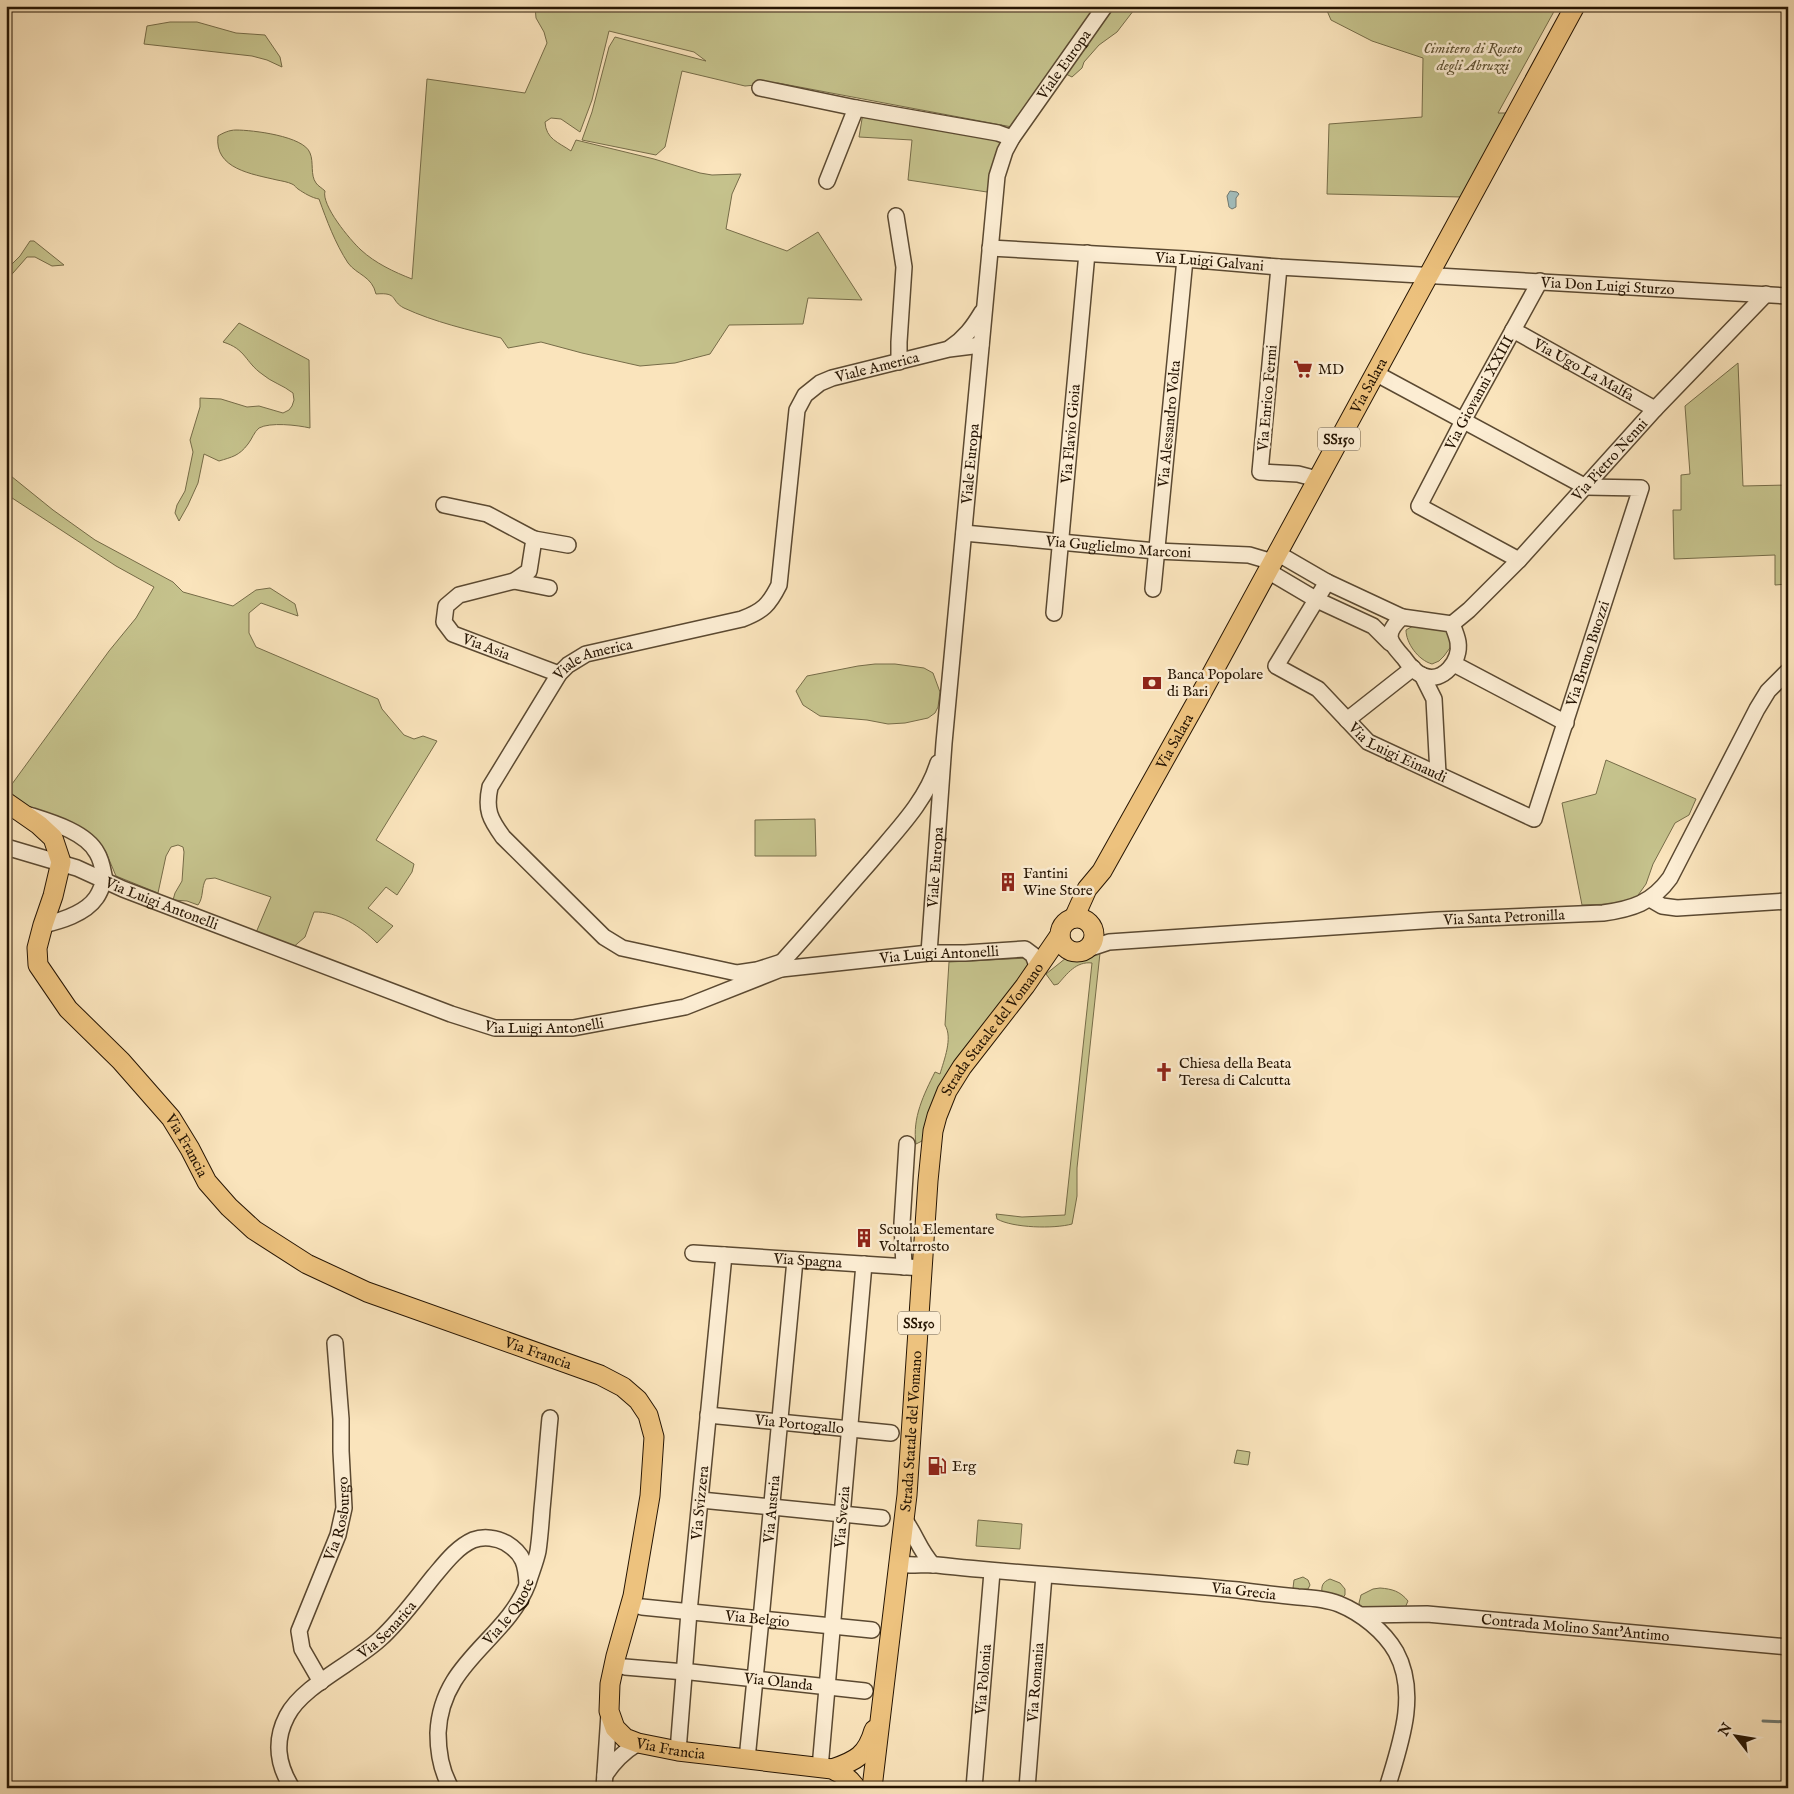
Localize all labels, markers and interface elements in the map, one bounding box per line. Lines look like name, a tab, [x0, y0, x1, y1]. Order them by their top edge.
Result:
street label: Viale Europa	[1033, 26, 1096, 104]
park label: Cimitero di Roseto degli Abruzzi	[1423, 39, 1523, 76]
street label: Via Luigi Galvani	[1154, 248, 1265, 276]
street label: Via Don Luigi Sturzo	[1539, 273, 1675, 300]
street label: Via Giovanni XXIII	[1440, 332, 1518, 454]
street label: Via Ugo La Malfa	[1529, 334, 1638, 406]
street label: Via Enrico Fermi	[1253, 344, 1282, 453]
street label: Viale America	[832, 348, 921, 387]
street label: Via Salara	[1346, 354, 1392, 418]
supermarket icon: MD	[1292, 358, 1314, 380]
street label: Via Alessandro Volta	[1154, 359, 1185, 489]
place label: MD	[1318, 360, 1344, 379]
street label: Via Flavio Gioia	[1057, 383, 1085, 485]
street label: Via Pietro Nenni	[1567, 415, 1652, 506]
street label: Viale Europa	[957, 422, 984, 506]
road number: SS150	[1318, 428, 1360, 450]
street label: Via Guglielmo Marconi	[1044, 532, 1192, 563]
street label: Via Bruno Buozzi	[1562, 598, 1614, 710]
street label: Via Asia	[459, 629, 513, 665]
street label: Viale America	[549, 635, 635, 685]
place label: Banca Popolare di Bari	[1167, 665, 1263, 701]
bank icon: Banca Popolare di Bari	[1141, 672, 1163, 694]
street label: Via Salara	[1152, 710, 1198, 773]
street label: Via Luigi Einaudi	[1343, 718, 1450, 787]
street label: Viale Europa	[923, 826, 948, 909]
place label: Fantini Wine Store	[1023, 864, 1093, 900]
building icon: Fantini Wine Store	[997, 871, 1019, 893]
street label: Via Luigi Antonelli	[101, 873, 221, 934]
street label: Via Santa Petronilla	[1442, 906, 1566, 930]
street label: Via Luigi Antonelli	[878, 942, 1000, 968]
street label: Strada Statale del Vomano	[937, 959, 1048, 1099]
street label: Via Luigi Antonelli	[481, 1013, 605, 1039]
place label: Chiesa della Beata Teresa di Calcutta	[1179, 1054, 1292, 1090]
church icon: Chiesa della Beata Teresa di Calcutta	[1153, 1061, 1175, 1083]
street label: Via Francia	[160, 1110, 212, 1181]
place label: Scuola Elementare Voltarrosto	[878, 1220, 995, 1256]
building icon: Scuola Elementare Voltarrosto	[853, 1227, 875, 1249]
street label: Via Spagna	[772, 1249, 843, 1273]
road number: SS150	[898, 1312, 940, 1335]
street label: Via Francia	[501, 1332, 575, 1374]
street label: Strada Statale del Vomano	[896, 1350, 927, 1513]
street label: Via Portogallo	[753, 1411, 845, 1438]
fuel station icon: Erg	[926, 1455, 948, 1477]
place label: Erg	[952, 1457, 977, 1476]
street label: Via Svizzera	[687, 1464, 713, 1542]
street label: Via Austria	[759, 1474, 785, 1545]
street label: Via Rosburgo	[319, 1476, 354, 1565]
street label: Via Svezia	[830, 1485, 855, 1550]
street label: Via le Quote	[478, 1576, 539, 1650]
street label: Via Grecia	[1210, 1578, 1278, 1605]
street label: Via Senarica	[353, 1597, 421, 1664]
street label: Via Belgio	[723, 1606, 791, 1632]
street label: Contrada Molino Sant'Antimo	[1480, 1610, 1670, 1646]
street label: Via Romania	[1023, 1641, 1049, 1724]
street label: Via Polonia	[971, 1643, 996, 1716]
street label: Via Olanda	[742, 1669, 814, 1695]
north arrow	[1712, 1712, 1762, 1762]
text: N	[1714, 1720, 1737, 1741]
street label: Via Francia	[633, 1734, 707, 1764]

